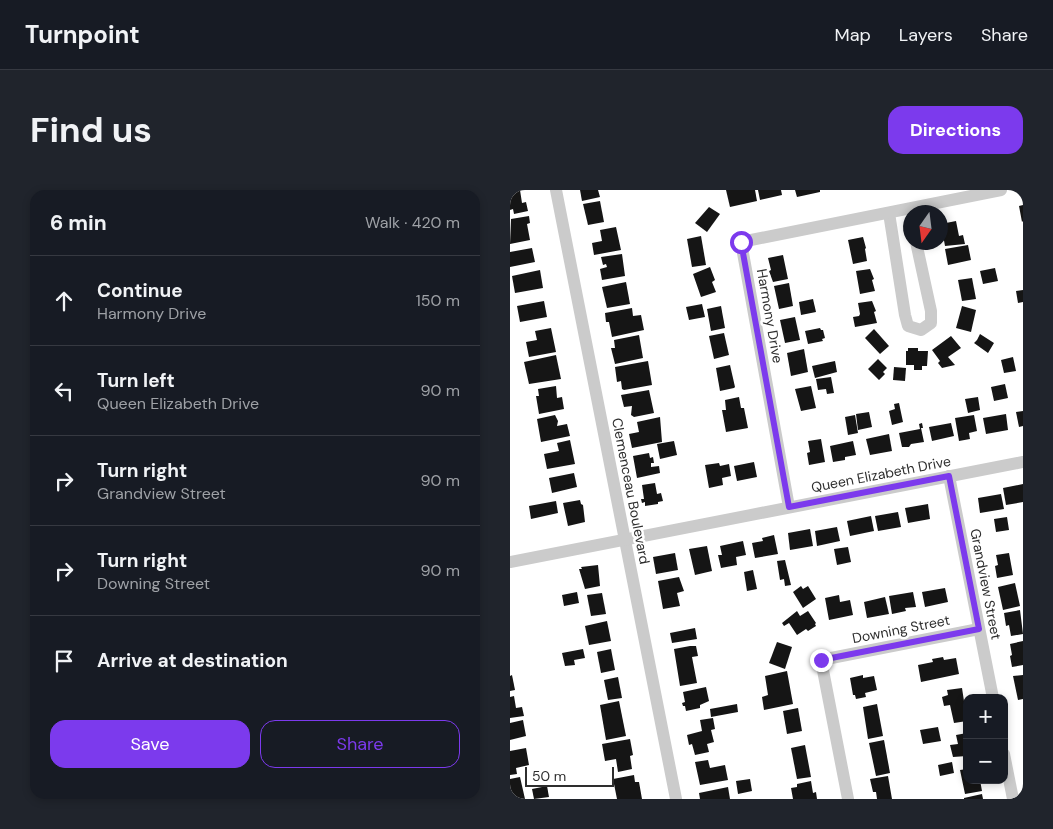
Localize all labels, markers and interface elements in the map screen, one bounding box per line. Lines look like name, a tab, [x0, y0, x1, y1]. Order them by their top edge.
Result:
text: Turnpoint	[25, 19, 140, 50]
text: Map	[835, 23, 871, 47]
text: Layers	[899, 23, 953, 47]
text: Share	[981, 23, 1028, 47]
button: Directions	[888, 106, 1023, 154]
text: Find us	[30, 107, 152, 153]
north arrow	[903, 205, 948, 250]
text: 6 min	[50, 209, 107, 237]
text: Walk · 420 m	[365, 212, 460, 233]
route start	[730, 231, 753, 254]
street label: Harmony Drive	[753, 267, 787, 365]
text: Continue	[97, 278, 183, 303]
icon: ahead	[50, 287, 78, 315]
text: 150 m	[416, 290, 460, 311]
text: Harmony Drive	[97, 303, 206, 324]
text: Turn left	[97, 368, 175, 393]
icon: left	[50, 377, 78, 405]
text: 90 m	[420, 380, 460, 401]
text: Queen Elizabeth Drive	[97, 393, 259, 414]
street label: Clemenceau Boulevard	[608, 416, 654, 566]
street label: Queen Elizabeth Drive	[810, 452, 952, 496]
text: Turn right	[97, 458, 187, 483]
icon: right	[50, 467, 78, 495]
text: 90 m	[420, 470, 460, 491]
text: Grandview Street	[97, 483, 226, 504]
street label: Grandview Street	[966, 527, 1006, 641]
text: Turn right	[97, 548, 187, 573]
icon: right	[50, 557, 78, 585]
text: 90 m	[420, 560, 460, 581]
text: Downing Street	[97, 573, 210, 594]
street label: Downing Street	[851, 611, 951, 647]
icon: arrive	[50, 647, 78, 675]
text: Arrive at destination	[97, 648, 288, 673]
route end	[810, 649, 833, 672]
map controls	[963, 694, 1008, 784]
button: +	[963, 694, 1008, 739]
button: Save	[50, 720, 250, 768]
button: Share	[260, 720, 460, 768]
button: −	[963, 739, 1008, 784]
scale bar	[525, 764, 614, 787]
text: 50 m	[532, 767, 566, 785]

